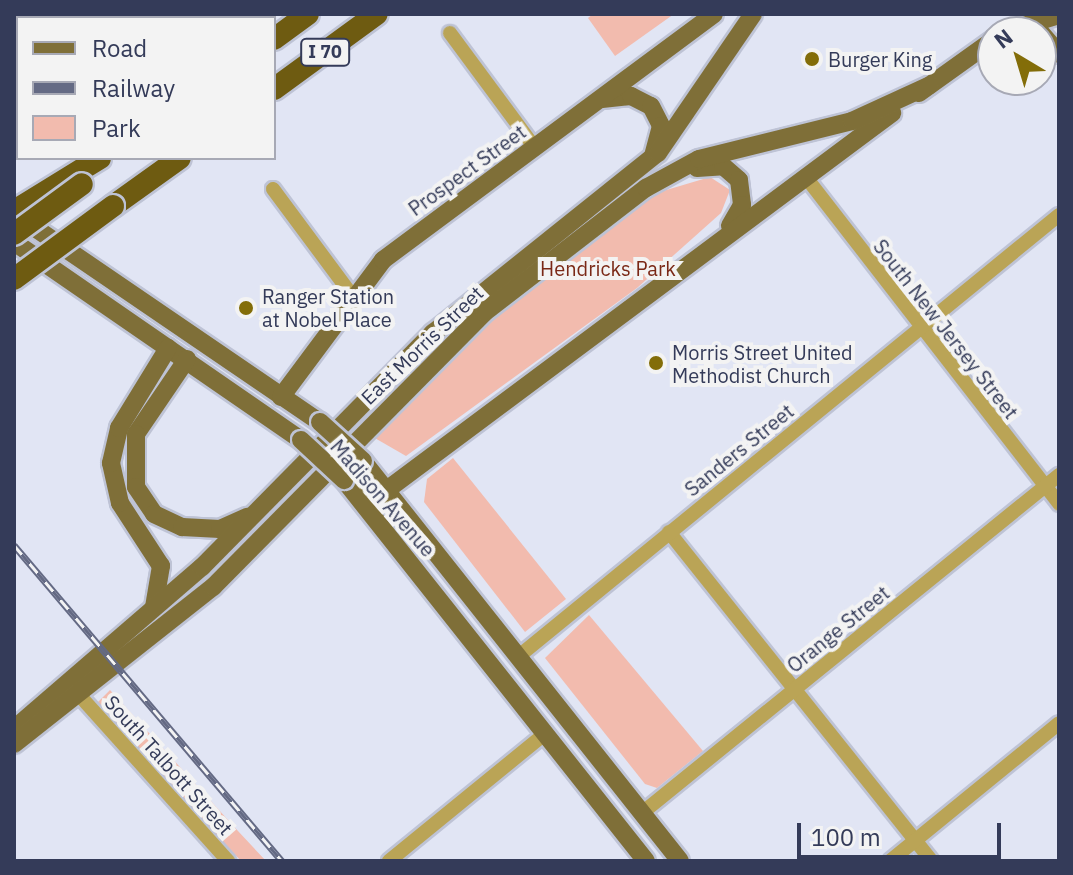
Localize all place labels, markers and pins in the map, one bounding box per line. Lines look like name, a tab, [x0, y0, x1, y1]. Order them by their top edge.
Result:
place label: Burger King	[828, 47, 932, 71]
marker: Burger King	[803, 50, 821, 68]
place label: Ranger Station at Nobel Place	[262, 284, 394, 331]
marker: Ranger Station at Nobel Place	[237, 299, 255, 317]
place label: Morris Street United Methodist Church	[672, 340, 853, 387]
marker: Morris Street United Methodist Church	[647, 354, 665, 372]

